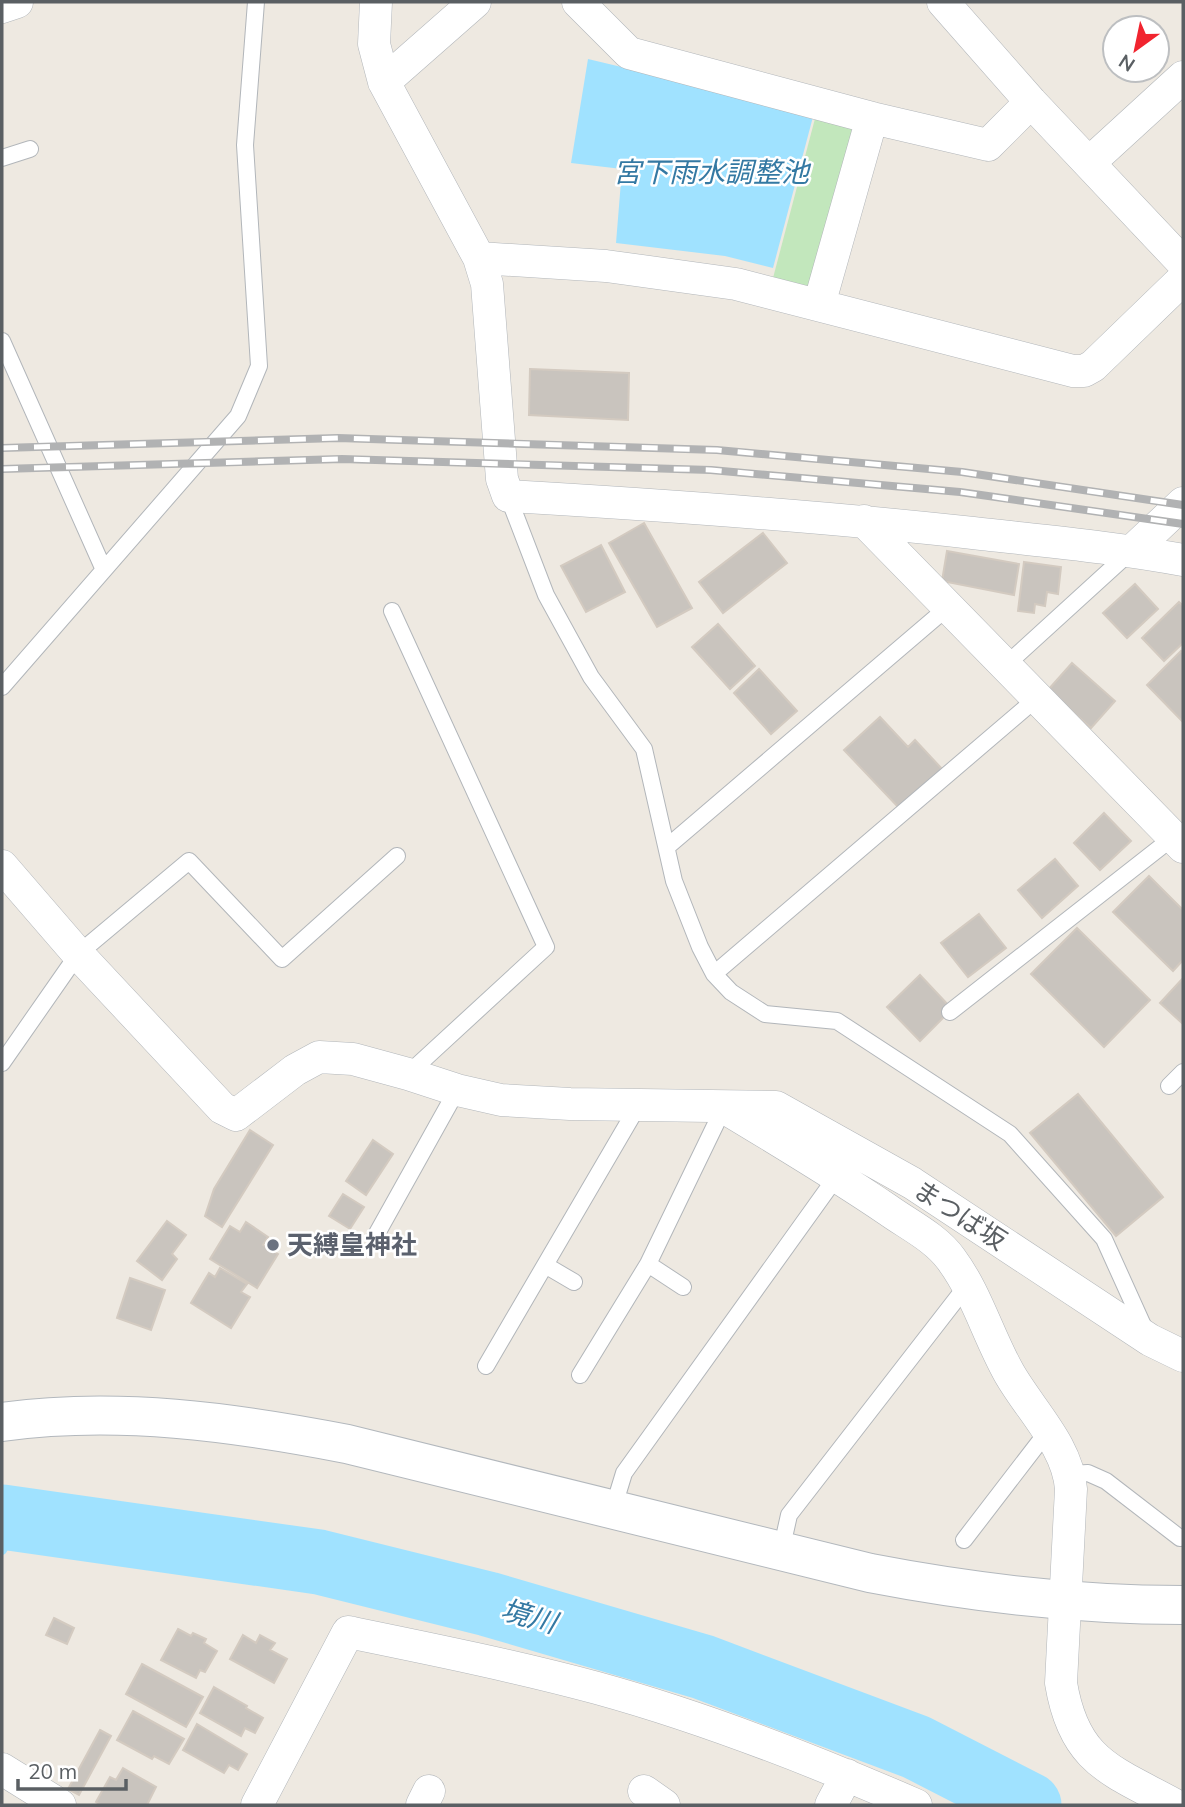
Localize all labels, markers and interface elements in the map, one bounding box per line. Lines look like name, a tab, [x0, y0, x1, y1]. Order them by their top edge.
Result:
north arrow	[1101, 14, 1171, 84]
text: N	[1114, 49, 1139, 77]
water label: 宮下雨水調整池	[613, 154, 812, 189]
street label: まつば坂	[908, 1172, 1013, 1257]
place label: 天縛皇神社	[287, 1228, 417, 1261]
marker: 天縛皇神社	[265, 1237, 281, 1253]
water label: 境川	[497, 1591, 564, 1641]
scale bar	[18, 1748, 126, 1792]
text: 20 m	[28, 1758, 77, 1784]

